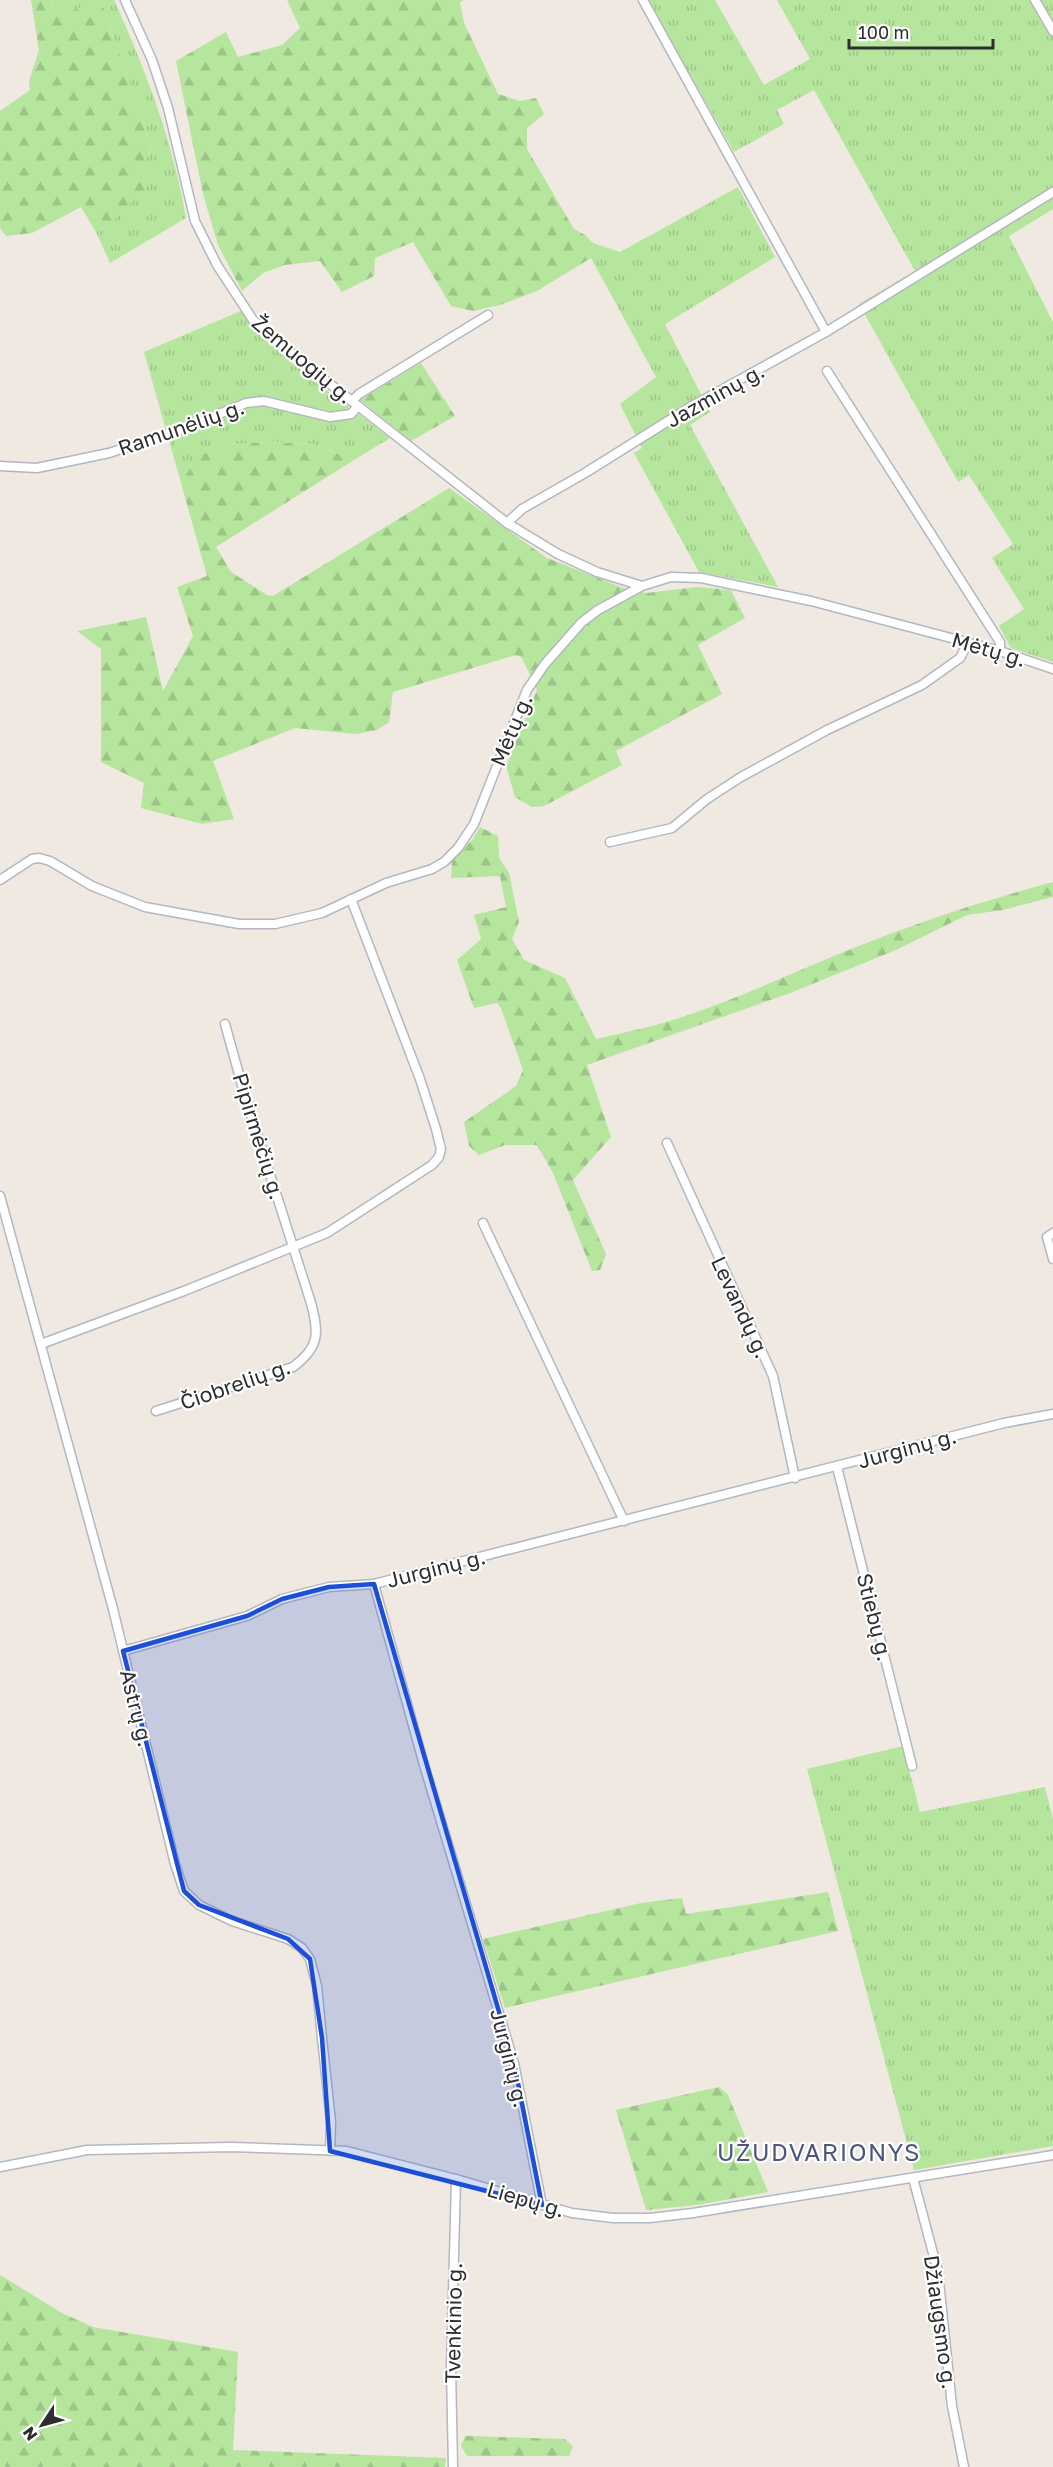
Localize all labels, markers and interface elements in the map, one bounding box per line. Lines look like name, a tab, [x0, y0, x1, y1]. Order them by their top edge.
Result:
scale bar	[849, 12, 993, 50]
text: 100 m	[858, 21, 909, 43]
street label: Žemuogių g.	[247, 309, 359, 409]
street label: Jazminų g.	[661, 357, 769, 433]
street label: Ramunėlių g.	[114, 393, 248, 461]
street label: Mėtų g.	[949, 626, 1029, 672]
street label: Mėtų g.	[484, 690, 538, 770]
street label: Pipirmėčių g.	[227, 1070, 291, 1202]
street label: Levandų g.	[706, 1252, 776, 1362]
street label: Čiobrelių g.	[176, 1353, 294, 1415]
street label: Jurginų g.	[855, 1422, 959, 1474]
street label: Jurginų g.	[384, 1543, 488, 1593]
street label: Stiebų g.	[852, 1571, 898, 1663]
street label: Astrų g.	[115, 1667, 159, 1749]
street label: Jurginų g.	[485, 2006, 535, 2110]
district label: UŽUDVARIONYS	[717, 2137, 921, 2166]
street label: Liepų g.	[484, 2175, 568, 2223]
street label: Džiaugsmo g.	[919, 2253, 963, 2391]
street label: Tvenkinio g.	[439, 2262, 467, 2384]
north arrow	[12, 2395, 72, 2455]
text: N	[18, 2423, 42, 2445]

